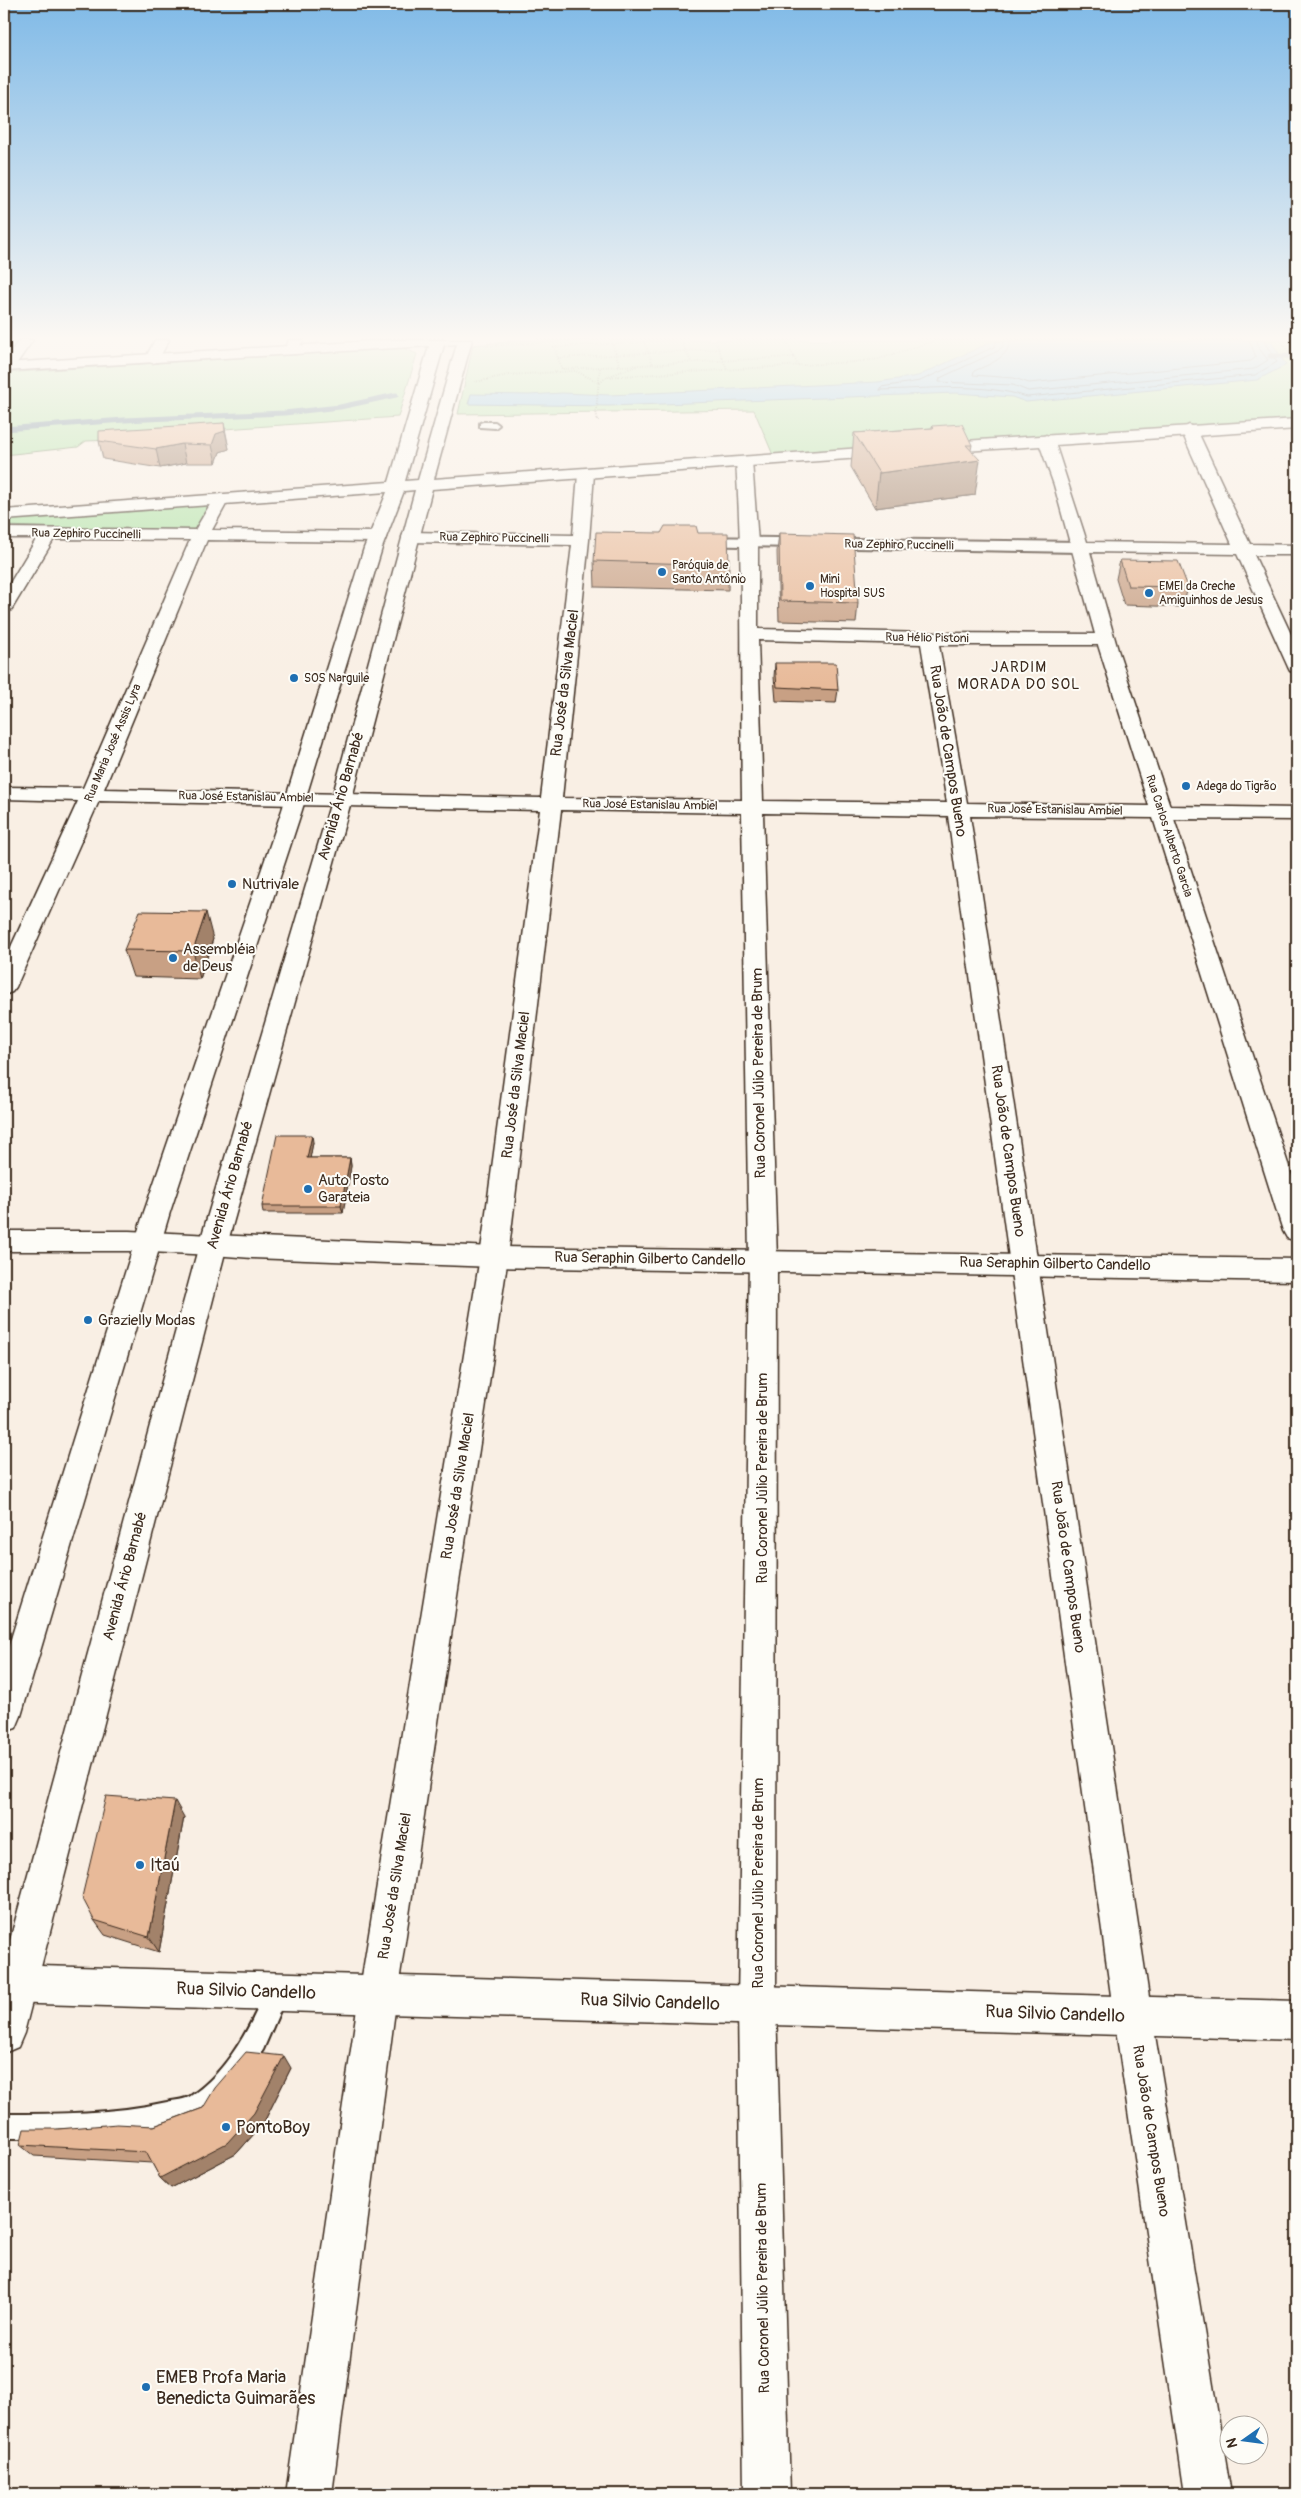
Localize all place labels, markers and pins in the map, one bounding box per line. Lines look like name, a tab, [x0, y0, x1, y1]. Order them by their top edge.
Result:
place label: Paróquia de Santo Antônio	[672, 558, 747, 587]
marker: Paróquia de Santo Antônio	[656, 566, 668, 578]
place label: Mini Hospital SUS	[820, 572, 885, 601]
place label: EMEI da Creche Amiguinhos de Jesus	[1159, 579, 1264, 608]
marker: Mini Hospital SUS	[804, 580, 816, 592]
marker: EMEI da Creche Amiguinhos de Jesus	[1143, 587, 1155, 599]
place label: SOS Narguile	[304, 671, 369, 686]
marker: SOS Narguile	[288, 672, 300, 684]
place label: Adega do Tigrão	[1196, 779, 1277, 794]
marker: Adega do Tigrão	[1180, 780, 1192, 792]
place label: Nutrivale	[242, 875, 300, 894]
marker: Nutrivale	[226, 878, 238, 890]
place label: Assembléia de Deus	[183, 940, 255, 976]
marker: Assembléia de Deus	[167, 952, 179, 964]
place label: Auto Posto Garateia	[318, 1171, 389, 1207]
marker: Auto Posto Garateia	[302, 1183, 314, 1195]
place label: Grazielly Modas	[98, 1311, 195, 1330]
marker: Grazielly Modas	[82, 1314, 94, 1326]
place label: Itaú	[150, 1854, 180, 1877]
marker: Itaú	[134, 1859, 146, 1871]
place label: PontoBoy	[236, 2116, 310, 2139]
marker: PontoBoy	[220, 2121, 232, 2133]
place label: EMEB Profª Maria Benedicta Guimarães	[156, 2366, 315, 2410]
marker: EMEB Profª Maria Benedicta Guimarães	[140, 2381, 152, 2393]

